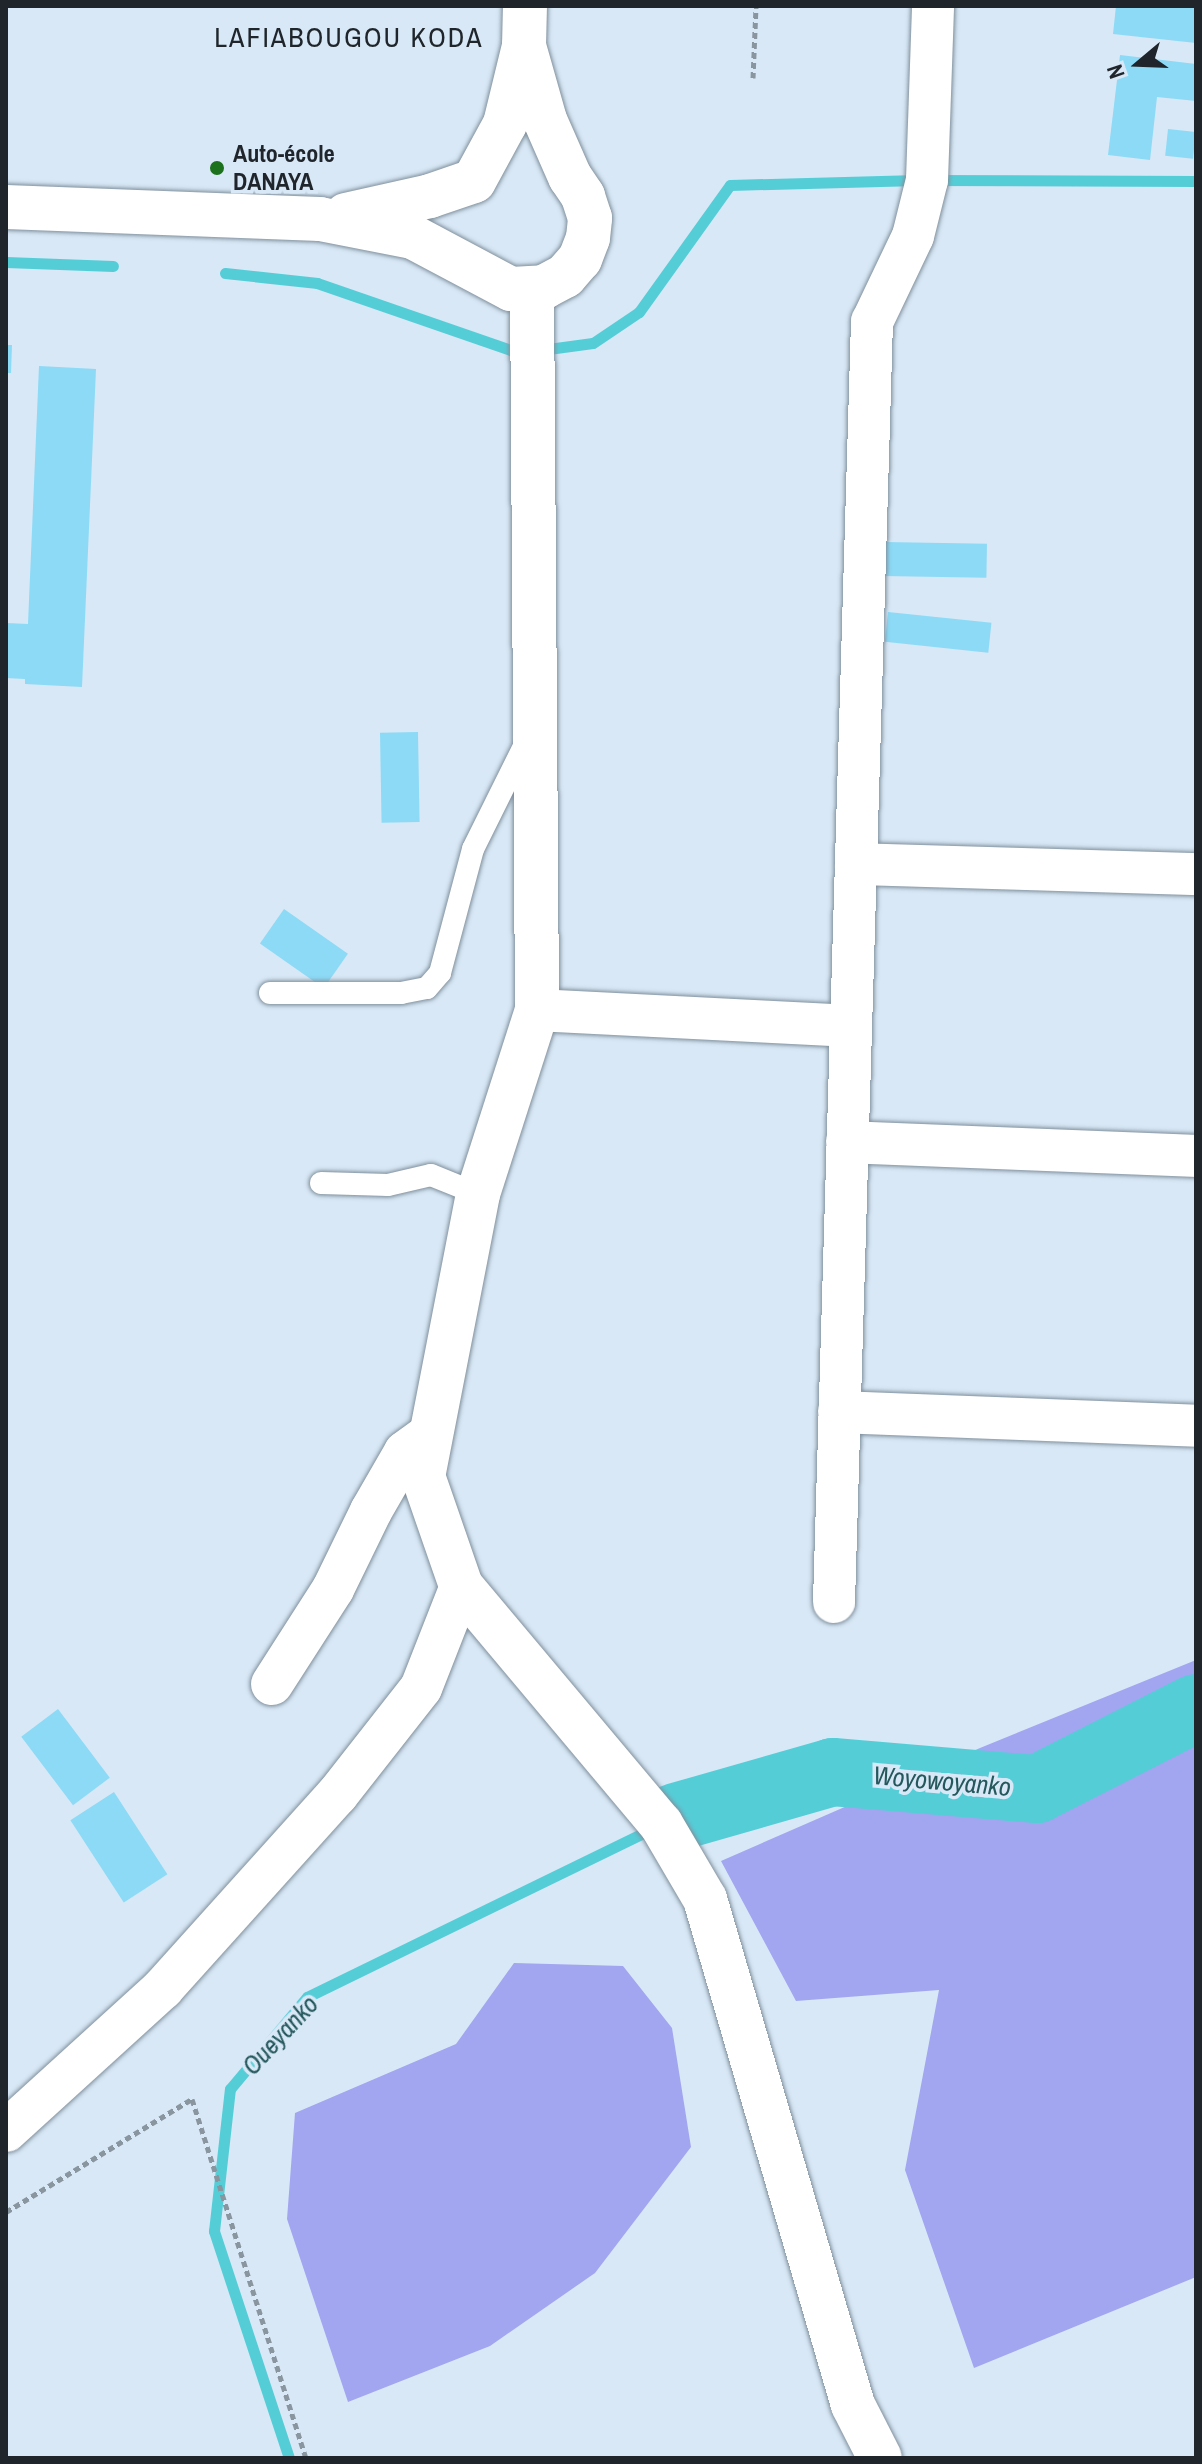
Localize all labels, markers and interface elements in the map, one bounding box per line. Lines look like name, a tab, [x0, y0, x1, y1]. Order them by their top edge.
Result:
district label: LAFIABOUGOU KODA	[214, 20, 484, 54]
north arrow	[1098, 24, 1178, 104]
text: N	[1099, 61, 1132, 83]
place label: Auto-école DANAYA	[233, 140, 335, 196]
marker: Auto-école DANAYA	[208, 159, 226, 177]
water label: Woyowoyanko	[872, 1759, 1012, 1803]
water label: Oueyanko	[235, 1989, 325, 2081]

